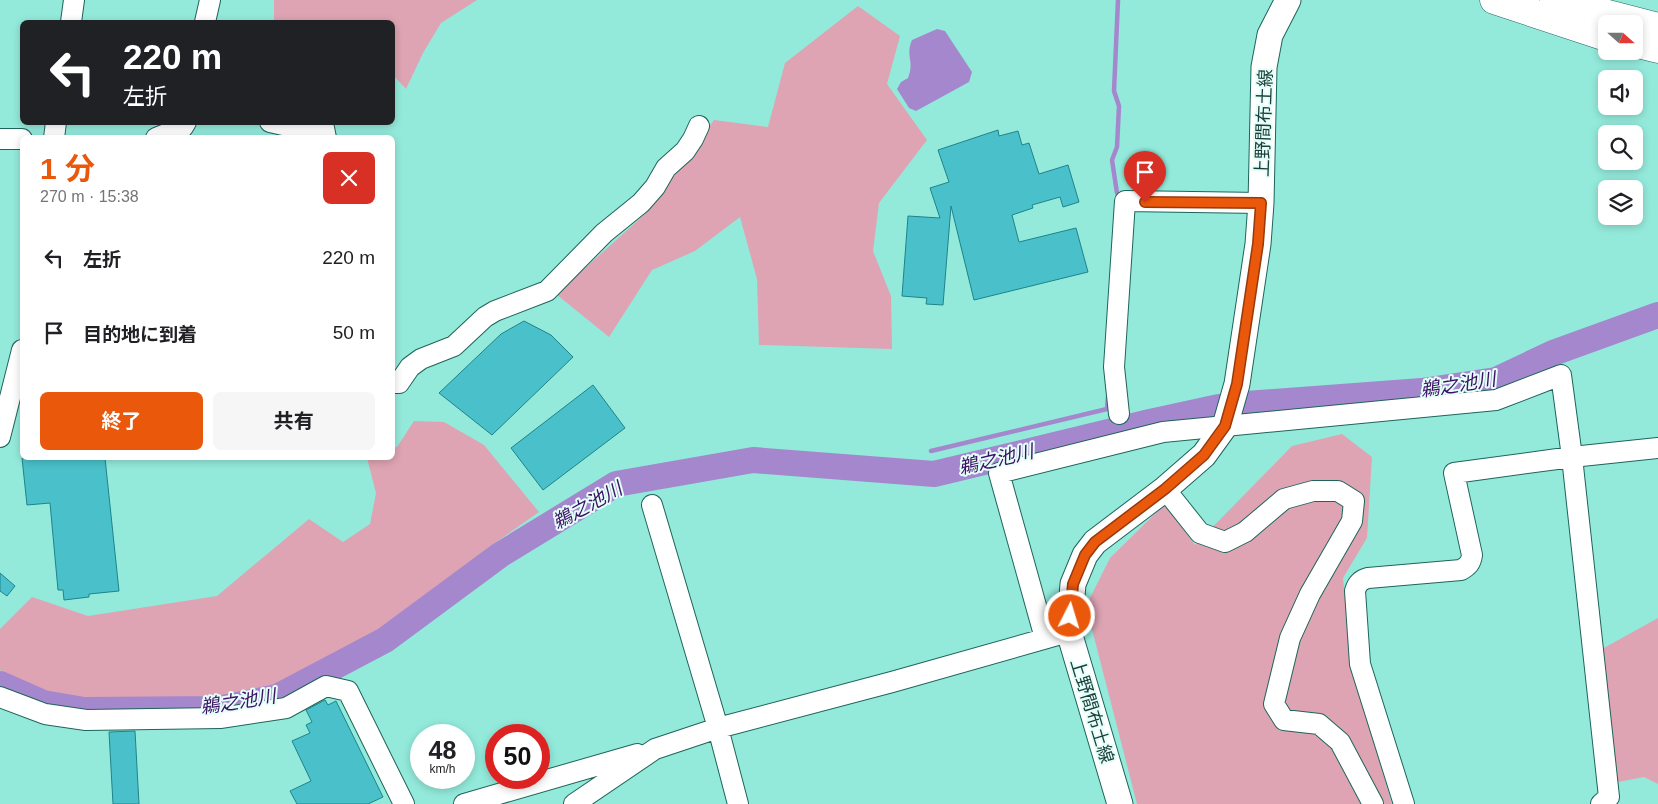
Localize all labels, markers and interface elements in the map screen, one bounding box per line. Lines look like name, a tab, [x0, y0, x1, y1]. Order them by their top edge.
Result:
north arrow	[1598, 15, 1642, 60]
map controls	[1598, 15, 1643, 225]
text: 220 m	[123, 37, 222, 76]
icon: left	[40, 40, 105, 105]
street label: 上野間布土線	[1252, 69, 1276, 177]
button: sound	[1598, 70, 1643, 115]
text: 左折	[123, 84, 167, 109]
button: search	[1598, 125, 1643, 170]
pin	[1124, 151, 1166, 202]
text: 1 分	[40, 152, 95, 185]
button: close	[323, 152, 375, 204]
icon: arrive	[1131, 158, 1159, 186]
button: layers	[1598, 180, 1643, 225]
text: 270 m · 15:38	[40, 188, 139, 205]
icon: left	[40, 244, 68, 272]
text: 220 m	[322, 247, 375, 268]
text: 左折	[83, 249, 121, 270]
icon: arrive	[40, 319, 68, 347]
text: 50 m	[333, 322, 375, 343]
text: 目的地に到着	[83, 324, 197, 345]
water label: 鵜之池川	[1419, 368, 1499, 401]
button: 終了	[40, 392, 203, 450]
button: 共有	[213, 392, 375, 450]
water label: 鵜之池川	[957, 440, 1037, 478]
water label: 鵜之池川	[549, 477, 627, 533]
position arrow	[1043, 589, 1095, 641]
street label: 上野間布土線	[1067, 656, 1117, 766]
water label: 鵜之池川	[199, 685, 279, 718]
speed limit sign: 50	[485, 724, 550, 789]
text: 48	[429, 736, 456, 764]
text: km/h	[429, 762, 456, 776]

